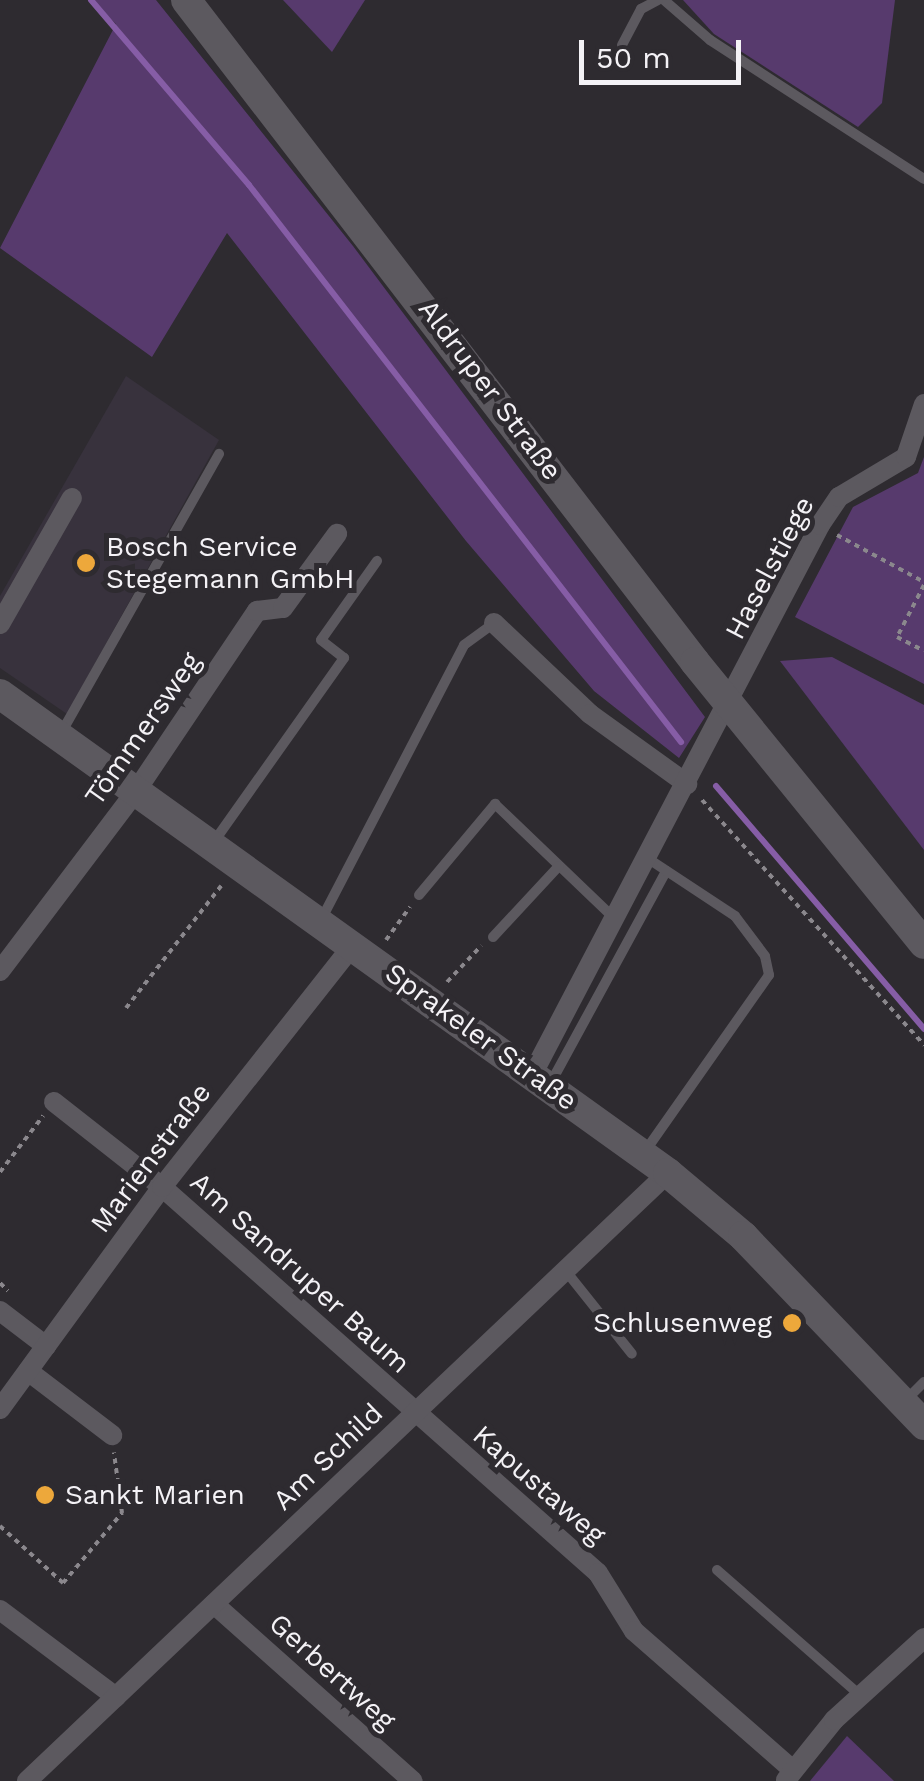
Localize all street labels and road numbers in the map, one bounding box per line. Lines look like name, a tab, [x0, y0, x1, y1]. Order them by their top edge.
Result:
street label: Aldruper Straße	[411, 293, 569, 487]
street label: Haselstiege	[718, 491, 822, 645]
street label: Tömmersweg	[78, 646, 208, 812]
street label: Sprakeler Straße	[378, 956, 584, 1118]
street label: Marienstraße	[84, 1077, 218, 1239]
street label: Am Sandruper Baum	[183, 1165, 417, 1381]
street label: Am Schild	[266, 1397, 390, 1517]
street label: Kapustaweg	[466, 1418, 612, 1552]
street label: Gerbertweg	[262, 1607, 402, 1737]

